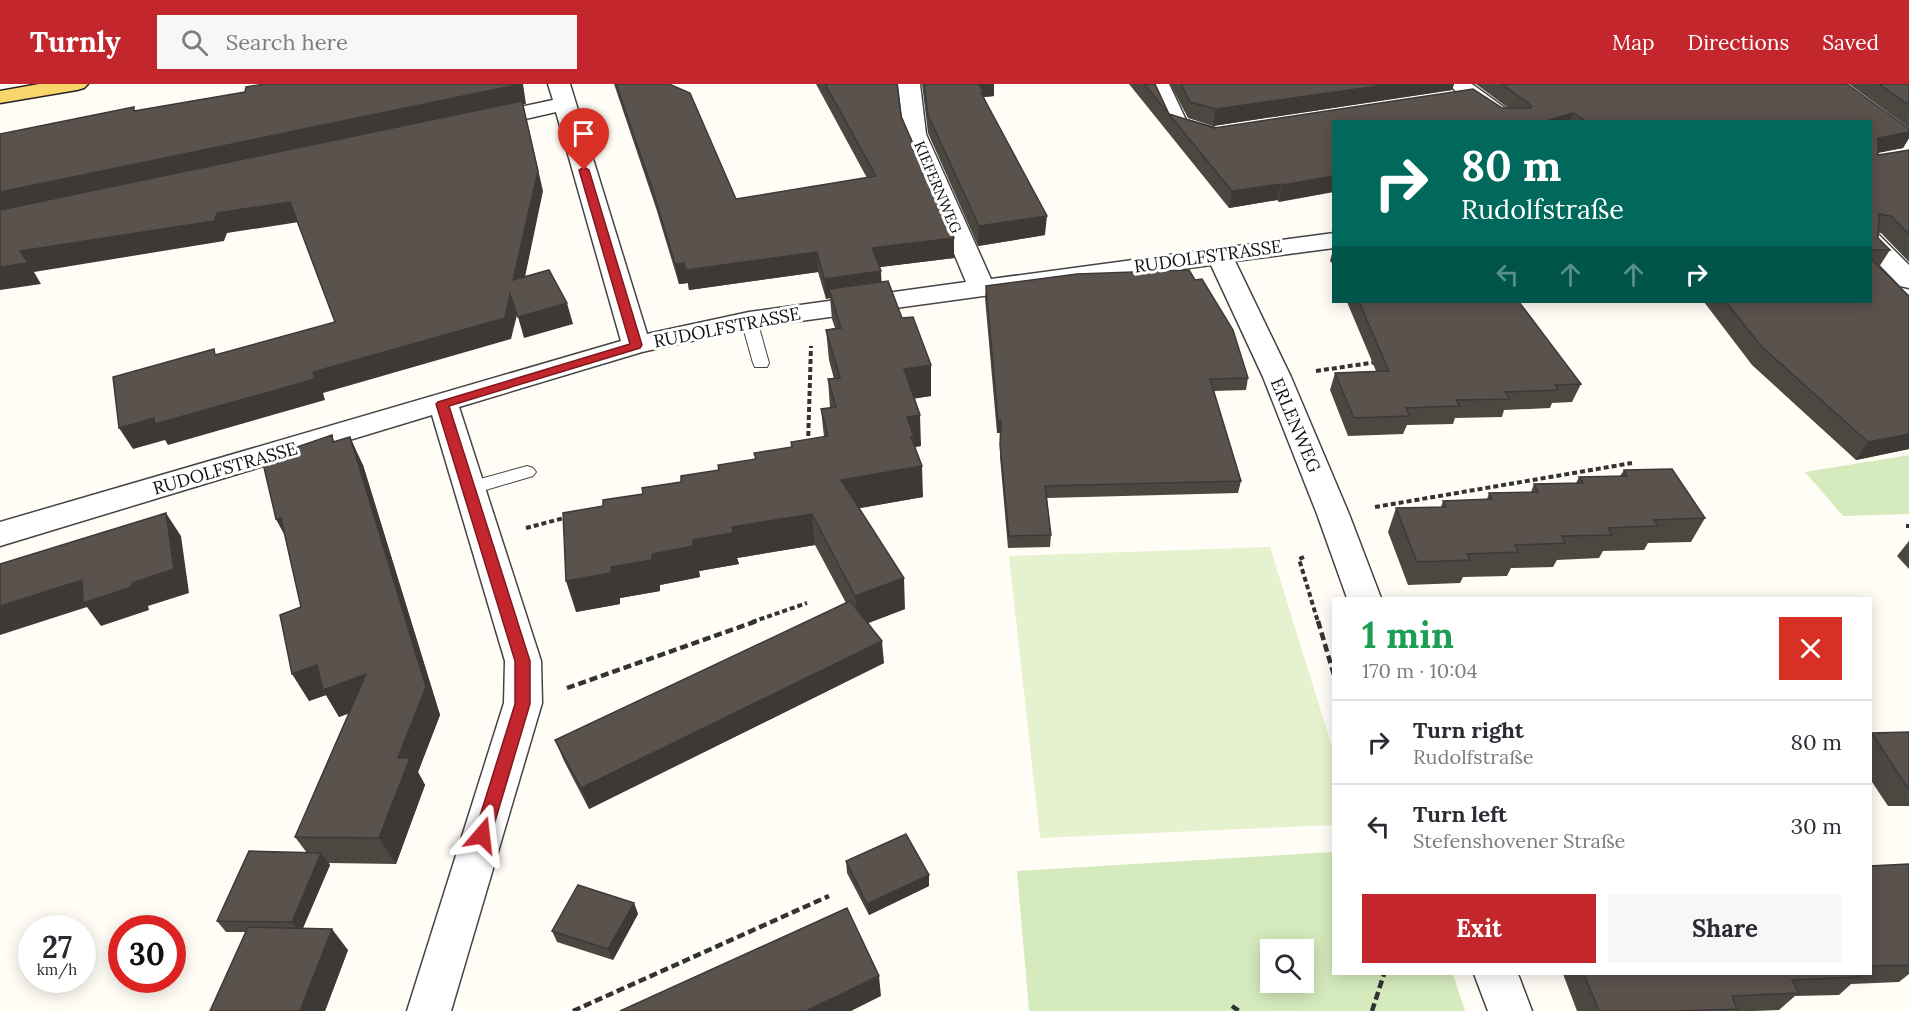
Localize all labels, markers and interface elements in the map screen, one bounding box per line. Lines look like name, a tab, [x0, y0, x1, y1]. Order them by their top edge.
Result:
search box	[157, 15, 577, 69]
text: Turnly	[30, 24, 121, 60]
icon: search	[178, 26, 211, 59]
text: Search here	[226, 28, 348, 56]
text: Map	[1612, 29, 1655, 56]
text: Directions	[1688, 29, 1789, 56]
text: Saved	[1822, 29, 1879, 56]
pin	[558, 108, 609, 170]
icon: arrive	[567, 117, 600, 150]
street label: KIEFERNWEG	[910, 138, 966, 237]
text: 80 m	[1461, 139, 1561, 193]
icon: right	[1362, 144, 1440, 222]
text: Rudolfstraße	[1461, 192, 1624, 226]
street label: RUDOLFSTRASSE	[1132, 234, 1284, 278]
icon: left	[1491, 258, 1524, 291]
icon: ahead	[1554, 258, 1587, 291]
icon: ahead	[1617, 258, 1650, 291]
icon: right	[1680, 258, 1713, 291]
street label: RUDOLFSTRASSE	[652, 301, 802, 353]
street label: ERLENWEG	[1266, 374, 1326, 476]
street label: RUDOLFSTRASSE	[150, 436, 300, 500]
text: 1 min	[1362, 612, 1454, 658]
button: close	[1779, 617, 1842, 680]
text: 170 m · 10:04	[1362, 658, 1478, 683]
text: Turn right	[1413, 716, 1524, 744]
icon: right	[1362, 726, 1395, 759]
text: 80 m	[1791, 728, 1842, 756]
text: Rudolfstraße	[1413, 744, 1534, 769]
text: Turn left	[1413, 800, 1507, 828]
position arrow	[450, 803, 514, 867]
icon: left	[1362, 810, 1395, 843]
text: 30 m	[1791, 812, 1842, 840]
text: Stefenshovener Straße	[1413, 828, 1625, 853]
button: Exit	[1362, 894, 1596, 963]
button: Share	[1608, 894, 1842, 963]
speed limit sign: 30	[108, 915, 186, 993]
text: 27	[42, 928, 72, 966]
map controls	[1260, 939, 1314, 993]
button: search	[1260, 939, 1314, 993]
text: km/h	[37, 960, 77, 979]

